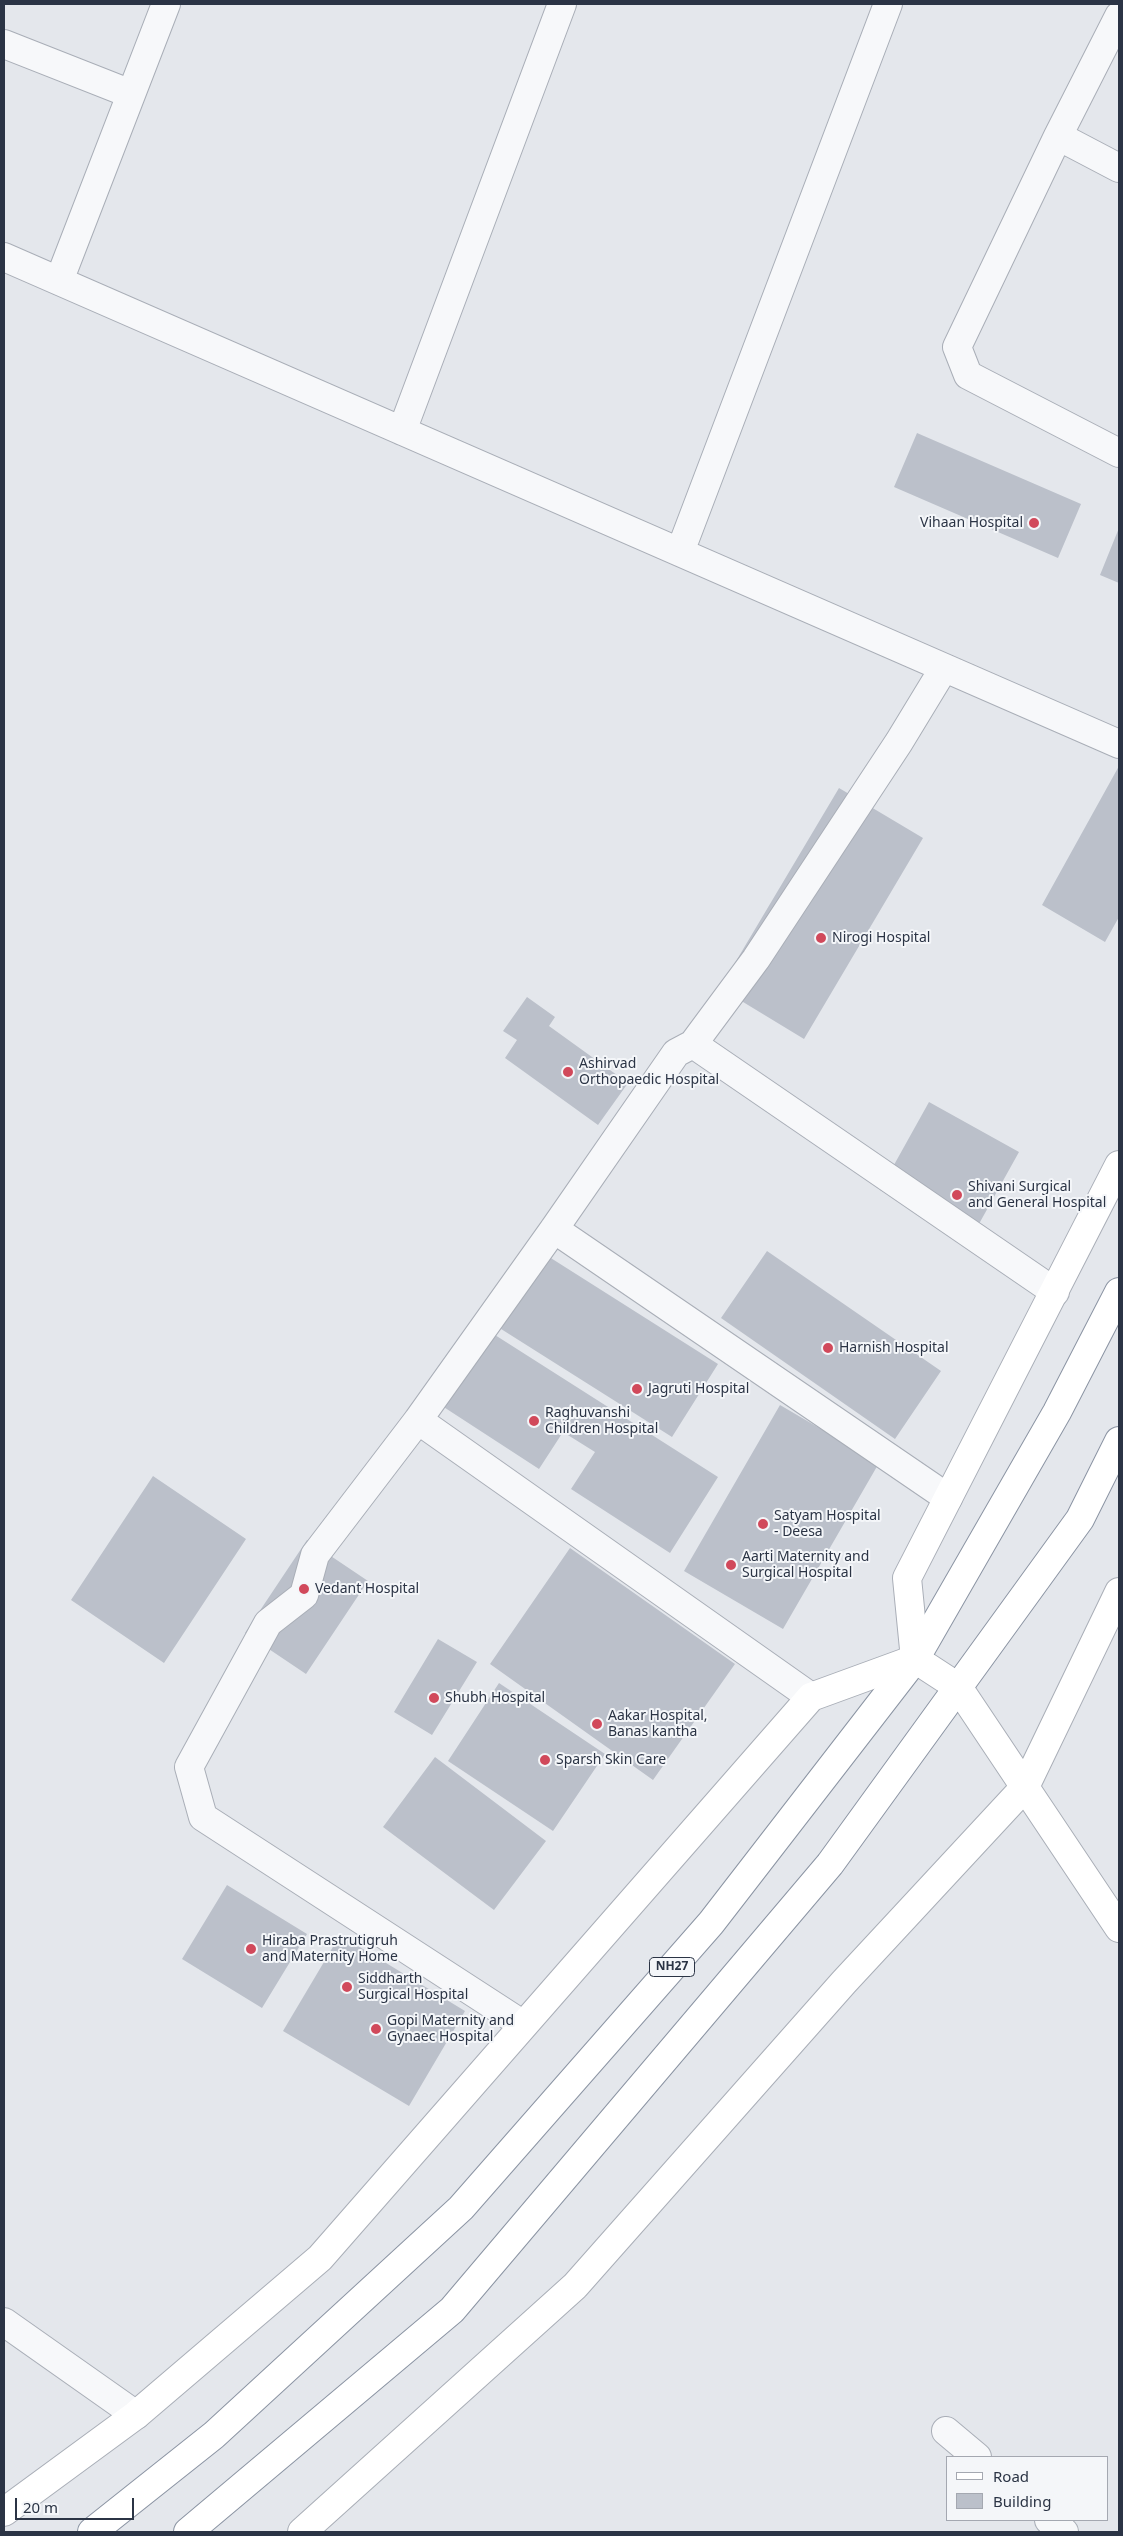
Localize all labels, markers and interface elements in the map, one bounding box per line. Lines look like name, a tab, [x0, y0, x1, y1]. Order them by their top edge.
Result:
place label: Vihaan Hospital	[920, 515, 1023, 531]
marker: Vihaan Hospital	[1027, 516, 1041, 530]
place label: Nirogi Hospital	[832, 930, 930, 946]
marker: Nirogi Hospital	[814, 931, 828, 945]
place label: Ashirvad Orthopaedic Hospital	[579, 1056, 719, 1088]
marker: Ashirvad Orthopaedic Hospital	[561, 1065, 575, 1079]
place label: Shivani Surgical and General Hospital	[968, 1179, 1106, 1212]
marker: Shivani Surgical and General Hospital	[950, 1188, 964, 1202]
place label: Harnish Hospital	[839, 1340, 949, 1356]
marker: Harnish Hospital	[821, 1341, 835, 1355]
place label: Jagruti Hospital	[648, 1381, 749, 1397]
marker: Jagruti Hospital	[630, 1382, 644, 1396]
place label: Raghuvanshi Children Hospital	[545, 1405, 658, 1438]
marker: Raghuvanshi Children Hospital	[527, 1414, 541, 1428]
place label: Satyam Hospital - Deesa	[774, 1508, 881, 1540]
marker: Satyam Hospital - Deesa	[756, 1517, 770, 1531]
place label: Aarti Maternity and Surgical Hospital	[742, 1549, 869, 1581]
marker: Aarti Maternity and Surgical Hospital	[724, 1558, 738, 1572]
place label: Vedant Hospital	[315, 1581, 419, 1597]
marker: Vedant Hospital	[297, 1582, 311, 1596]
place label: Shubh Hospital	[445, 1690, 545, 1706]
marker: Shubh Hospital	[427, 1691, 441, 1705]
place label: Aakar Hospital, Banas kantha	[608, 1708, 708, 1740]
marker: Aakar Hospital, Banas kantha	[590, 1717, 604, 1731]
place label: Sparsh Skin Care	[556, 1752, 666, 1768]
marker: Sparsh Skin Care	[538, 1753, 552, 1767]
place label: Hiraba Prastrutigruh and Maternity Home	[262, 1933, 398, 1965]
marker: Hiraba Prastrutigruh and Maternity Home	[244, 1942, 258, 1956]
road number: NH27	[650, 1958, 694, 1976]
place label: Siddharth Surgical Hospital	[358, 1971, 468, 2004]
marker: Siddharth Surgical Hospital	[340, 1980, 354, 1994]
place label: Gopi Maternity and Gynaec Hospital	[387, 2013, 514, 2045]
marker: Gopi Maternity and Gynaec Hospital	[369, 2022, 383, 2036]
legend	[946, 2456, 1108, 2521]
text: Road	[993, 2466, 1029, 2486]
scale bar	[18, 2488, 136, 2520]
text: Building	[993, 2491, 1051, 2511]
text: 20 m	[23, 2497, 58, 2517]

